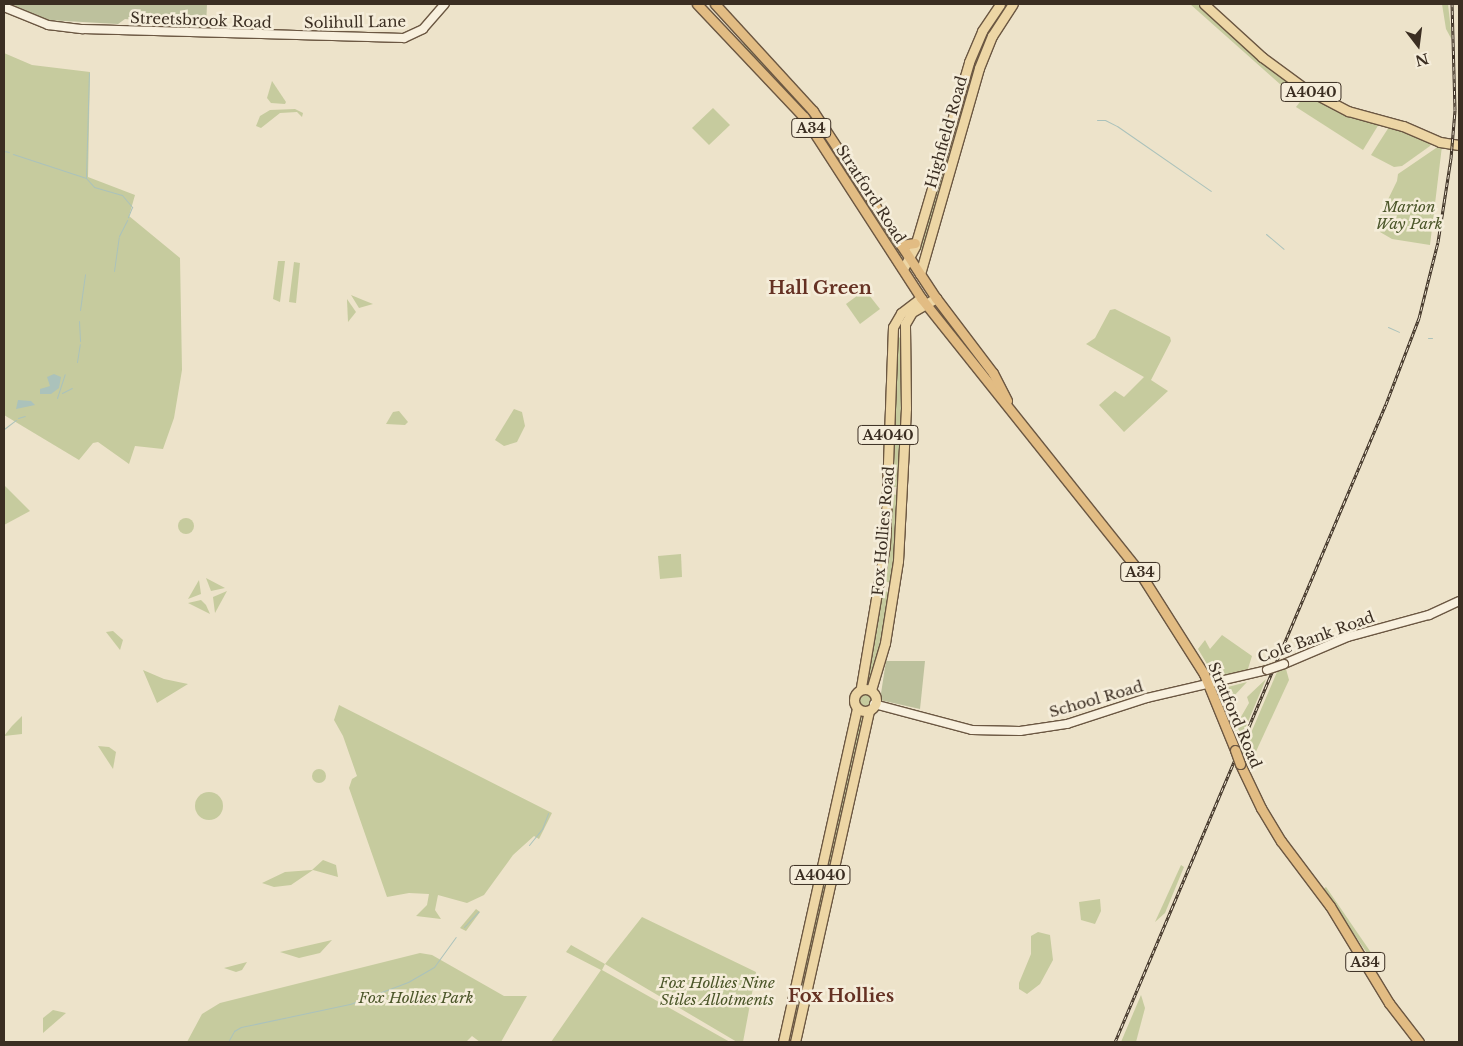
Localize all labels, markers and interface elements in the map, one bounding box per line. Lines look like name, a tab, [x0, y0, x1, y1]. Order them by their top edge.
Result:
street label: Streetsbrook Road	[130, 9, 272, 31]
street label: Solihull Lane	[304, 12, 406, 32]
north arrow	[1393, 20, 1443, 70]
text: N	[1413, 49, 1431, 70]
street label: Highfield Road	[921, 74, 971, 190]
road number: A4040	[1280, 80, 1342, 104]
road number: A34	[791, 116, 831, 140]
street label: Stratford Road	[833, 141, 909, 247]
park label: Marion Way Park	[1376, 197, 1442, 232]
district label: Hall Green	[768, 277, 872, 299]
road number: A4040	[857, 424, 919, 446]
street label: Fox Hollies Road	[868, 465, 898, 597]
road number: A34	[1120, 560, 1160, 584]
street label: Cole Bank Road	[1255, 607, 1377, 667]
street label: Stratford Road	[1205, 659, 1265, 771]
street label: School Road	[1047, 677, 1145, 721]
road number: A4040	[789, 864, 851, 886]
road number: A34	[1345, 950, 1385, 974]
park label: Fox Hollies Nine Stiles Allotments	[659, 973, 775, 1008]
district label: Fox Hollies	[788, 985, 894, 1007]
park label: Fox Hollies Park	[358, 989, 474, 1007]

